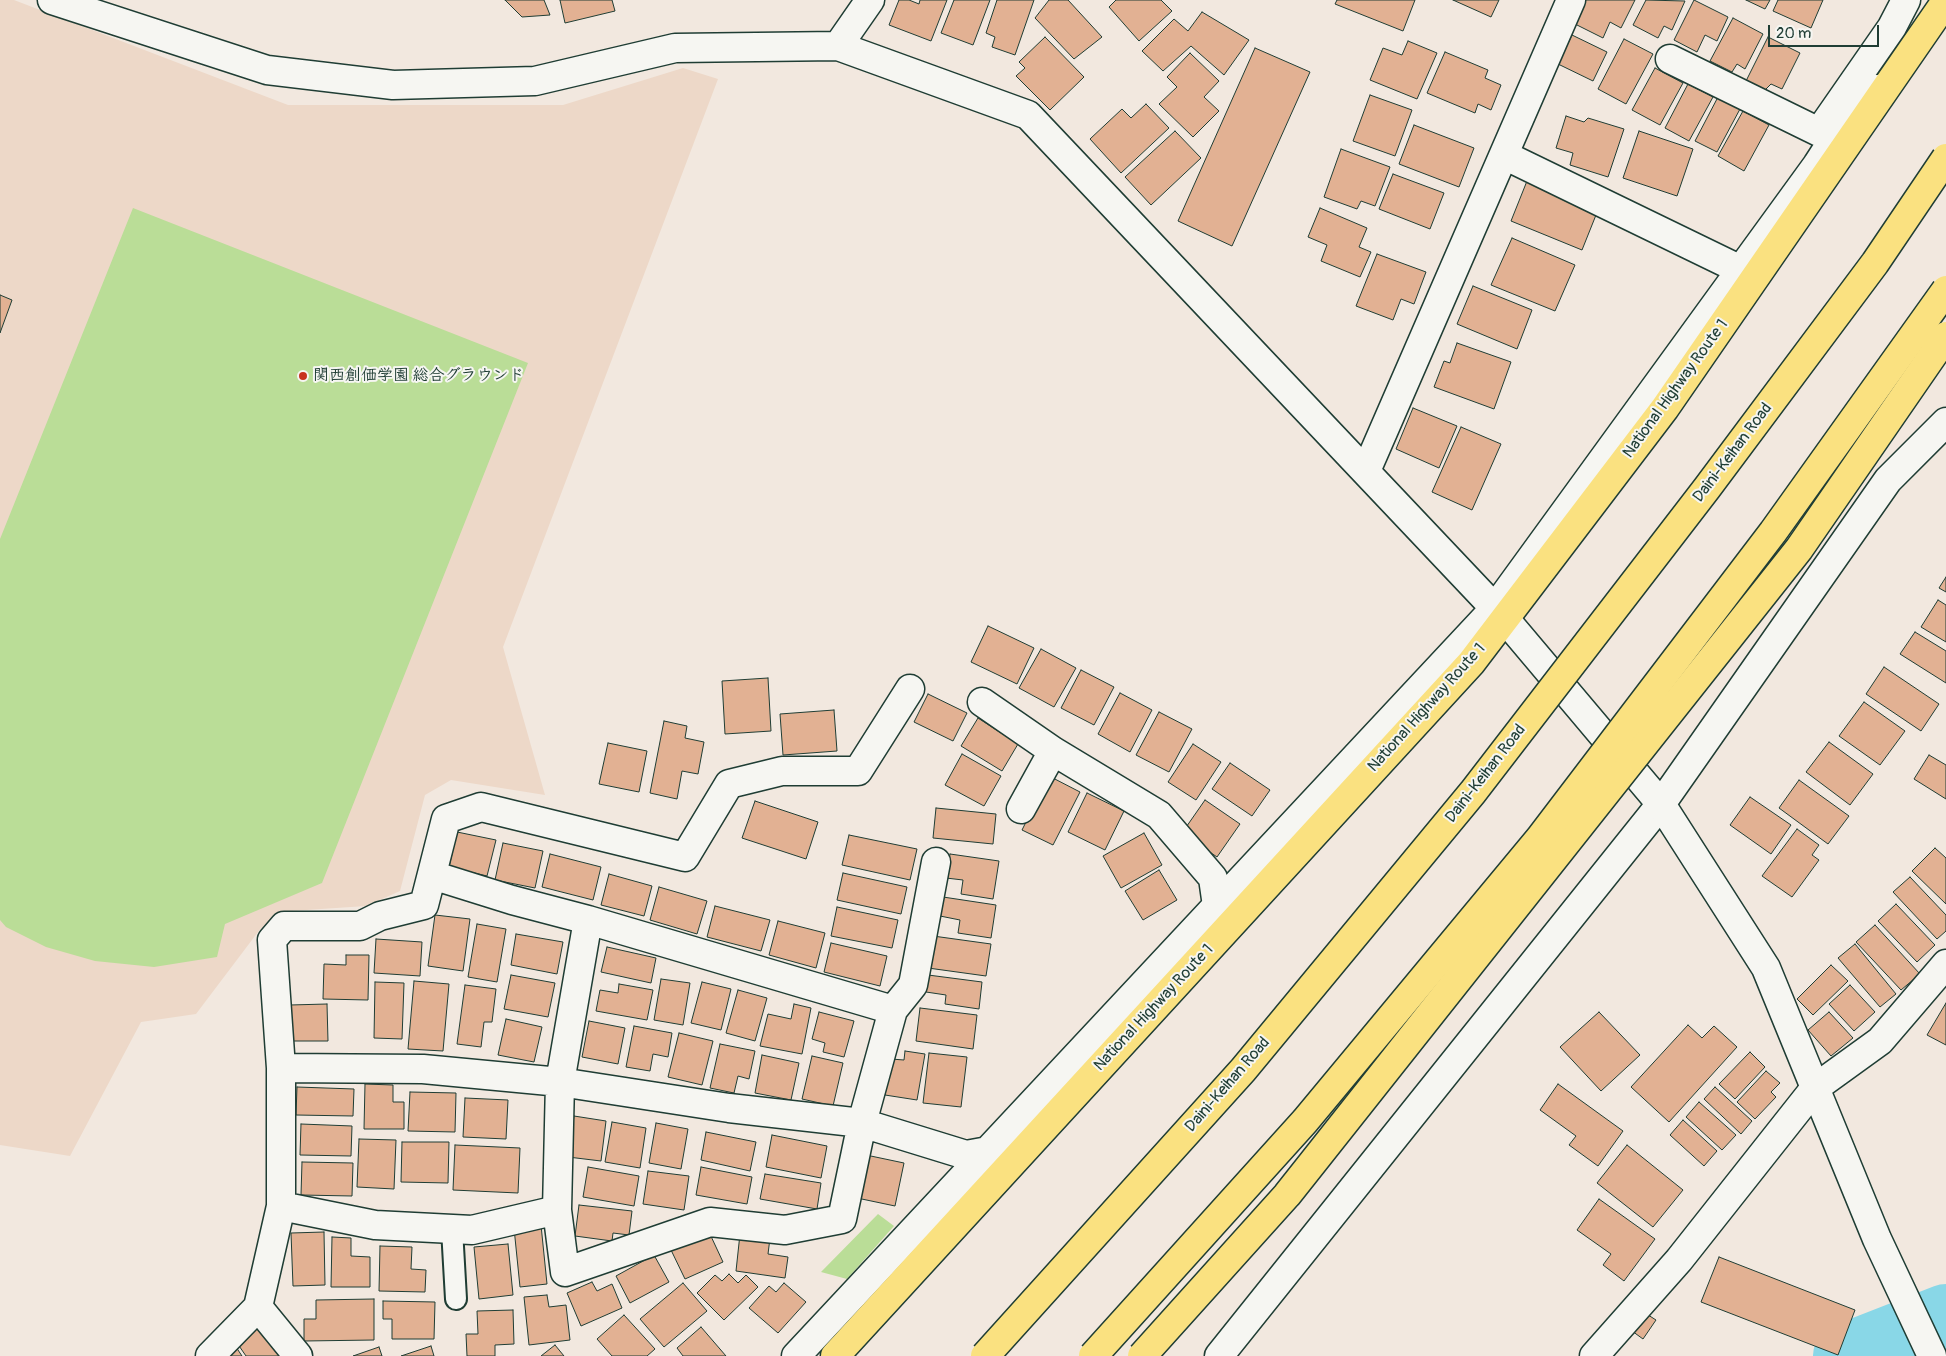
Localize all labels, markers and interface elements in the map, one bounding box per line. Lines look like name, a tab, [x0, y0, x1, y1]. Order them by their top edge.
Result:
scale bar	[1771, 15, 1882, 47]
text: 20 m	[1776, 24, 1811, 43]
street label: National Highway Route 1	[1619, 316, 1733, 462]
place label: 関西創価学園 総合グラウンド	[313, 366, 524, 386]
marker: 関西創価学園 総合グラウンド	[297, 370, 309, 382]
street label: Daini-Keihan Road	[1689, 400, 1777, 506]
street label: National Highway Route 1	[1364, 640, 1490, 776]
street label: Daini-Keihan Road	[1442, 721, 1530, 827]
street label: National Highway Route 1	[1090, 941, 1218, 1075]
street label: Daini-Keihan Road	[1182, 1034, 1274, 1136]

